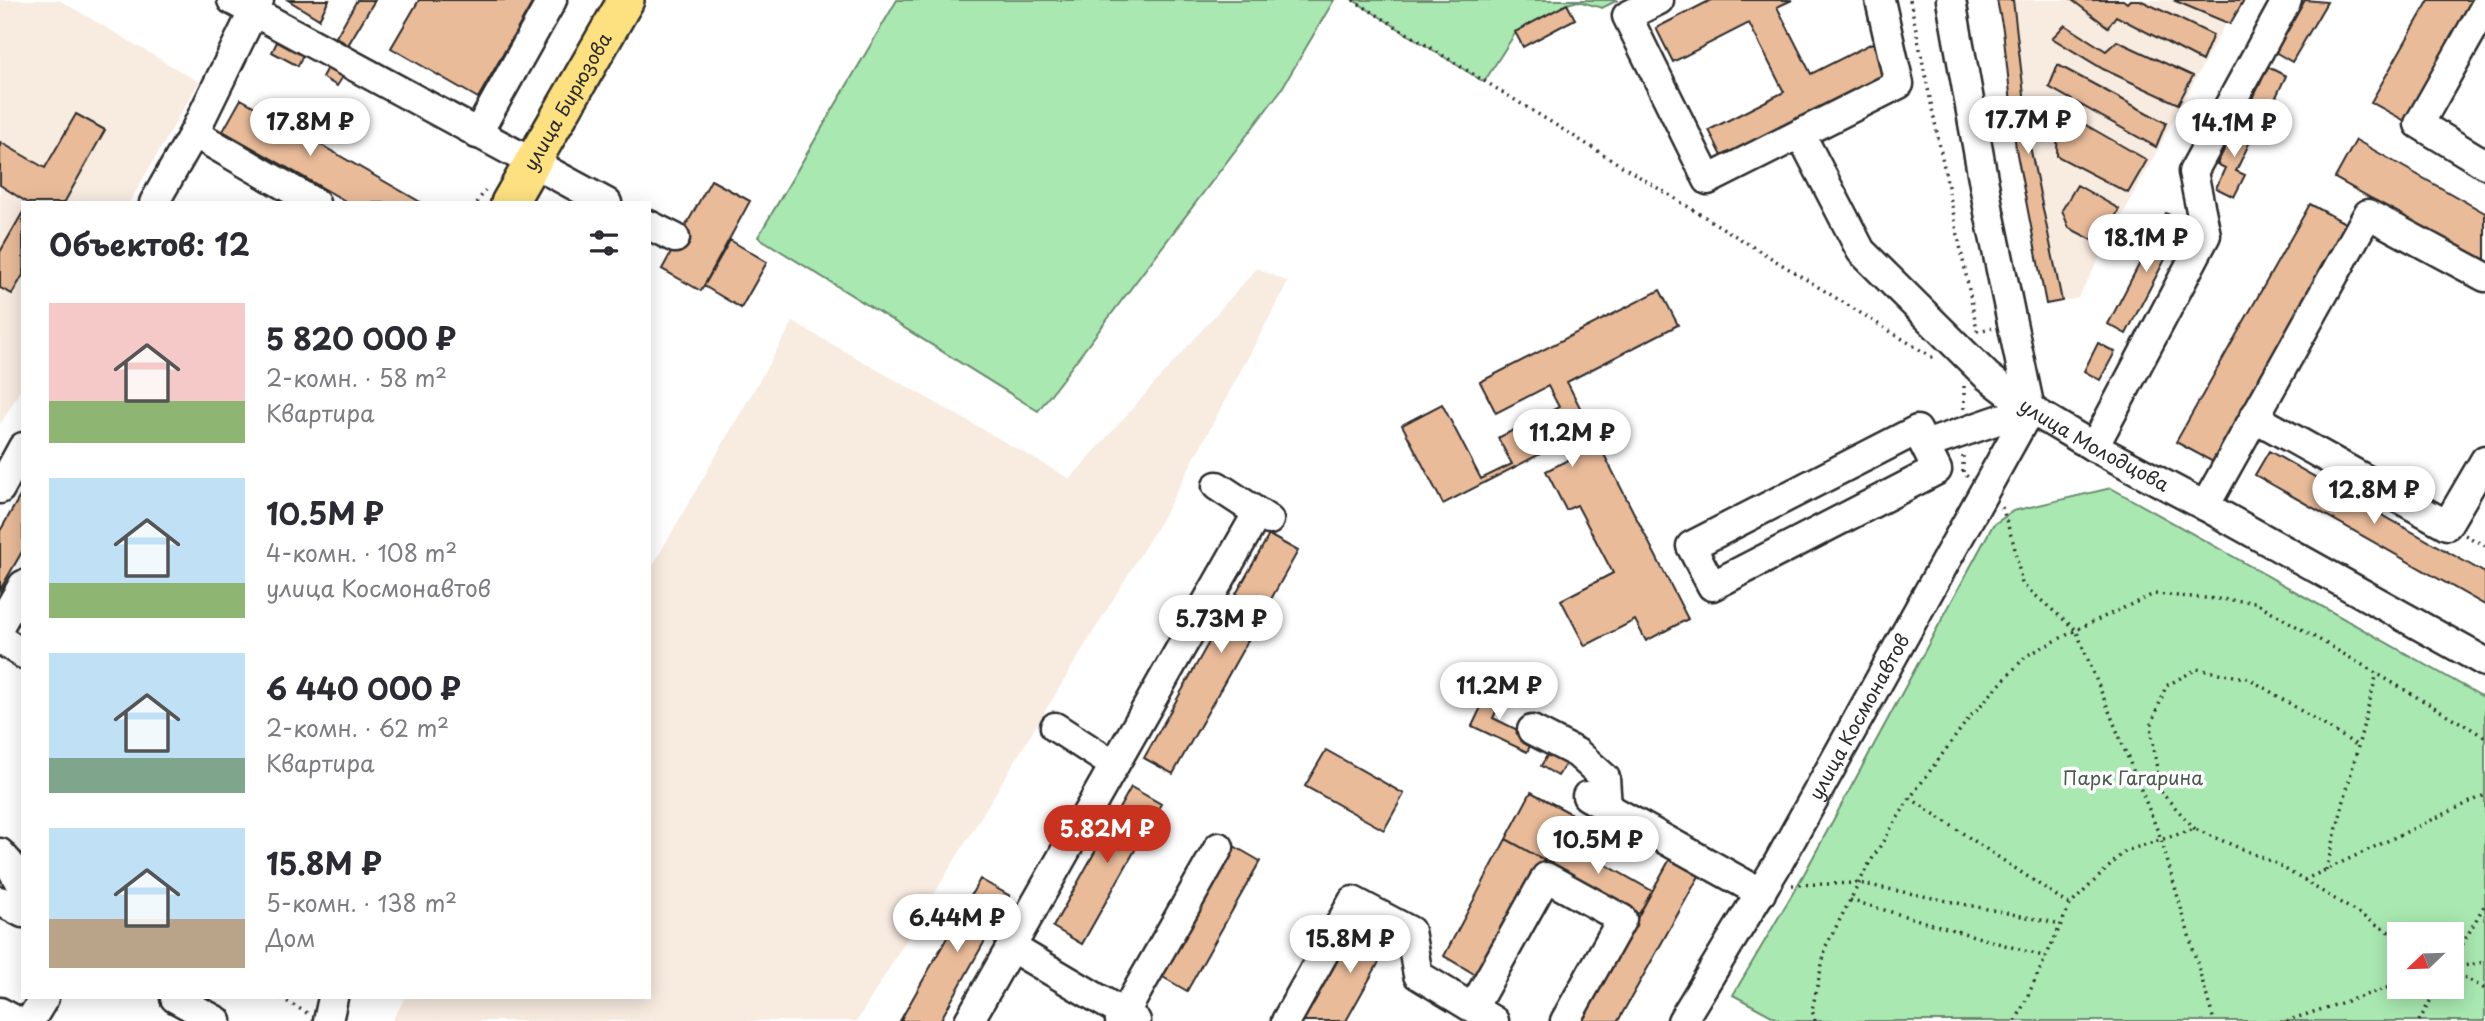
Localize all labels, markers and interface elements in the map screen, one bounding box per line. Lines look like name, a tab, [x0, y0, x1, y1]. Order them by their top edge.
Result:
street label: улица Бирюзова	[516, 27, 618, 176]
pin: 17.7M ₽	[1963, 96, 2093, 156]
pin: 17.8M ₽	[245, 99, 375, 158]
pin: 14.1M ₽	[2169, 100, 2299, 159]
text: 17.7M ₽	[1985, 101, 2071, 136]
text: 17.8M ₽	[266, 103, 354, 138]
text: 14.1M ₽	[2191, 104, 2277, 139]
pin: 18.1M ₽	[2081, 215, 2211, 274]
text: 18.1M ₽	[2104, 219, 2188, 254]
text: Объектов: 12	[49, 221, 250, 266]
icon: filters	[585, 224, 623, 262]
text: 5 820 000 ₽	[266, 315, 456, 360]
icon: home	[105, 331, 189, 415]
text: 2-комн. · 58 m²	[266, 360, 447, 395]
street label: улица Молодцова	[2014, 391, 2175, 498]
text: Квартира	[266, 395, 374, 430]
pin: 11.2M ₽	[1507, 410, 1637, 469]
text: 11.2M ₽	[1529, 414, 1615, 449]
pin: 12.8M ₽	[2309, 466, 2439, 526]
text: 12.8M ₽	[2328, 471, 2420, 506]
text: 10.5M ₽	[266, 490, 384, 535]
icon: home	[105, 506, 189, 590]
text: 4-комн. · 108 m²	[266, 535, 457, 570]
text: улица Космонавтов	[266, 570, 491, 605]
pin: 5.73M ₽	[1156, 596, 1286, 655]
text: 5.73M ₽	[1175, 600, 1267, 635]
street label: улица Космонавтов	[1801, 628, 1916, 805]
pin: 11.2M ₽	[1434, 662, 1564, 722]
text: 6 440 000 ₽	[266, 665, 461, 710]
text: 11.2M ₽	[1456, 667, 1542, 702]
icon: home	[105, 681, 189, 765]
text: 2-комн. · 62 m²	[266, 710, 449, 745]
text: Квартира	[266, 745, 374, 780]
park label: Парк Гагарина	[2063, 763, 2203, 791]
pin: 5.82M ₽	[1042, 806, 1172, 865]
text: 5.82M ₽	[1060, 810, 1154, 845]
pin: 10.5M ₽	[1533, 816, 1663, 876]
text: 10.5M ₽	[1553, 821, 1643, 856]
text: 15.8M ₽	[266, 840, 382, 885]
icon: home	[105, 856, 189, 940]
text: 5-комн. · 138 m²	[266, 885, 457, 920]
pin: 6.44M ₽	[892, 894, 1022, 954]
text: 6.44M ₽	[909, 899, 1005, 934]
pin: 15.8M ₽	[1285, 916, 1415, 975]
text: Дом	[266, 920, 315, 955]
text: 15.8M ₽	[1306, 920, 1394, 955]
north arrow	[2387, 922, 2464, 999]
map controls	[2387, 922, 2464, 999]

